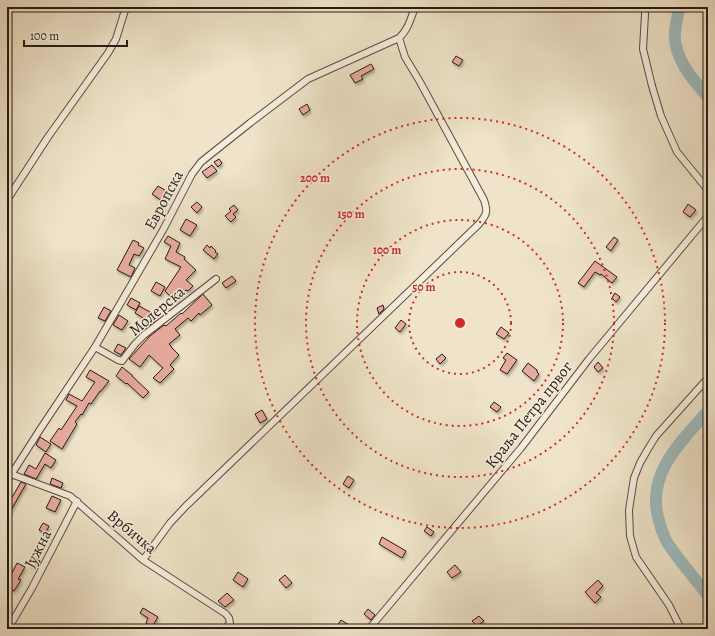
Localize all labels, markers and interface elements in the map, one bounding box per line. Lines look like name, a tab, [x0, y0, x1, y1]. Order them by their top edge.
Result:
scale bar	[24, 22, 127, 48]
text: 100 m	[30, 28, 59, 44]
street label: Европска	[139, 166, 189, 234]
text: 200 m	[300, 170, 330, 186]
text: 150 m	[337, 206, 365, 222]
text: 100 m	[373, 242, 401, 258]
text: 50 m	[412, 279, 436, 295]
street label: Молерска	[124, 281, 190, 341]
centre of rings	[453, 316, 467, 330]
street label: Краља Петра првог	[480, 356, 578, 473]
street label: Врбичка	[102, 505, 162, 560]
street label: Јужна	[19, 525, 57, 572]

